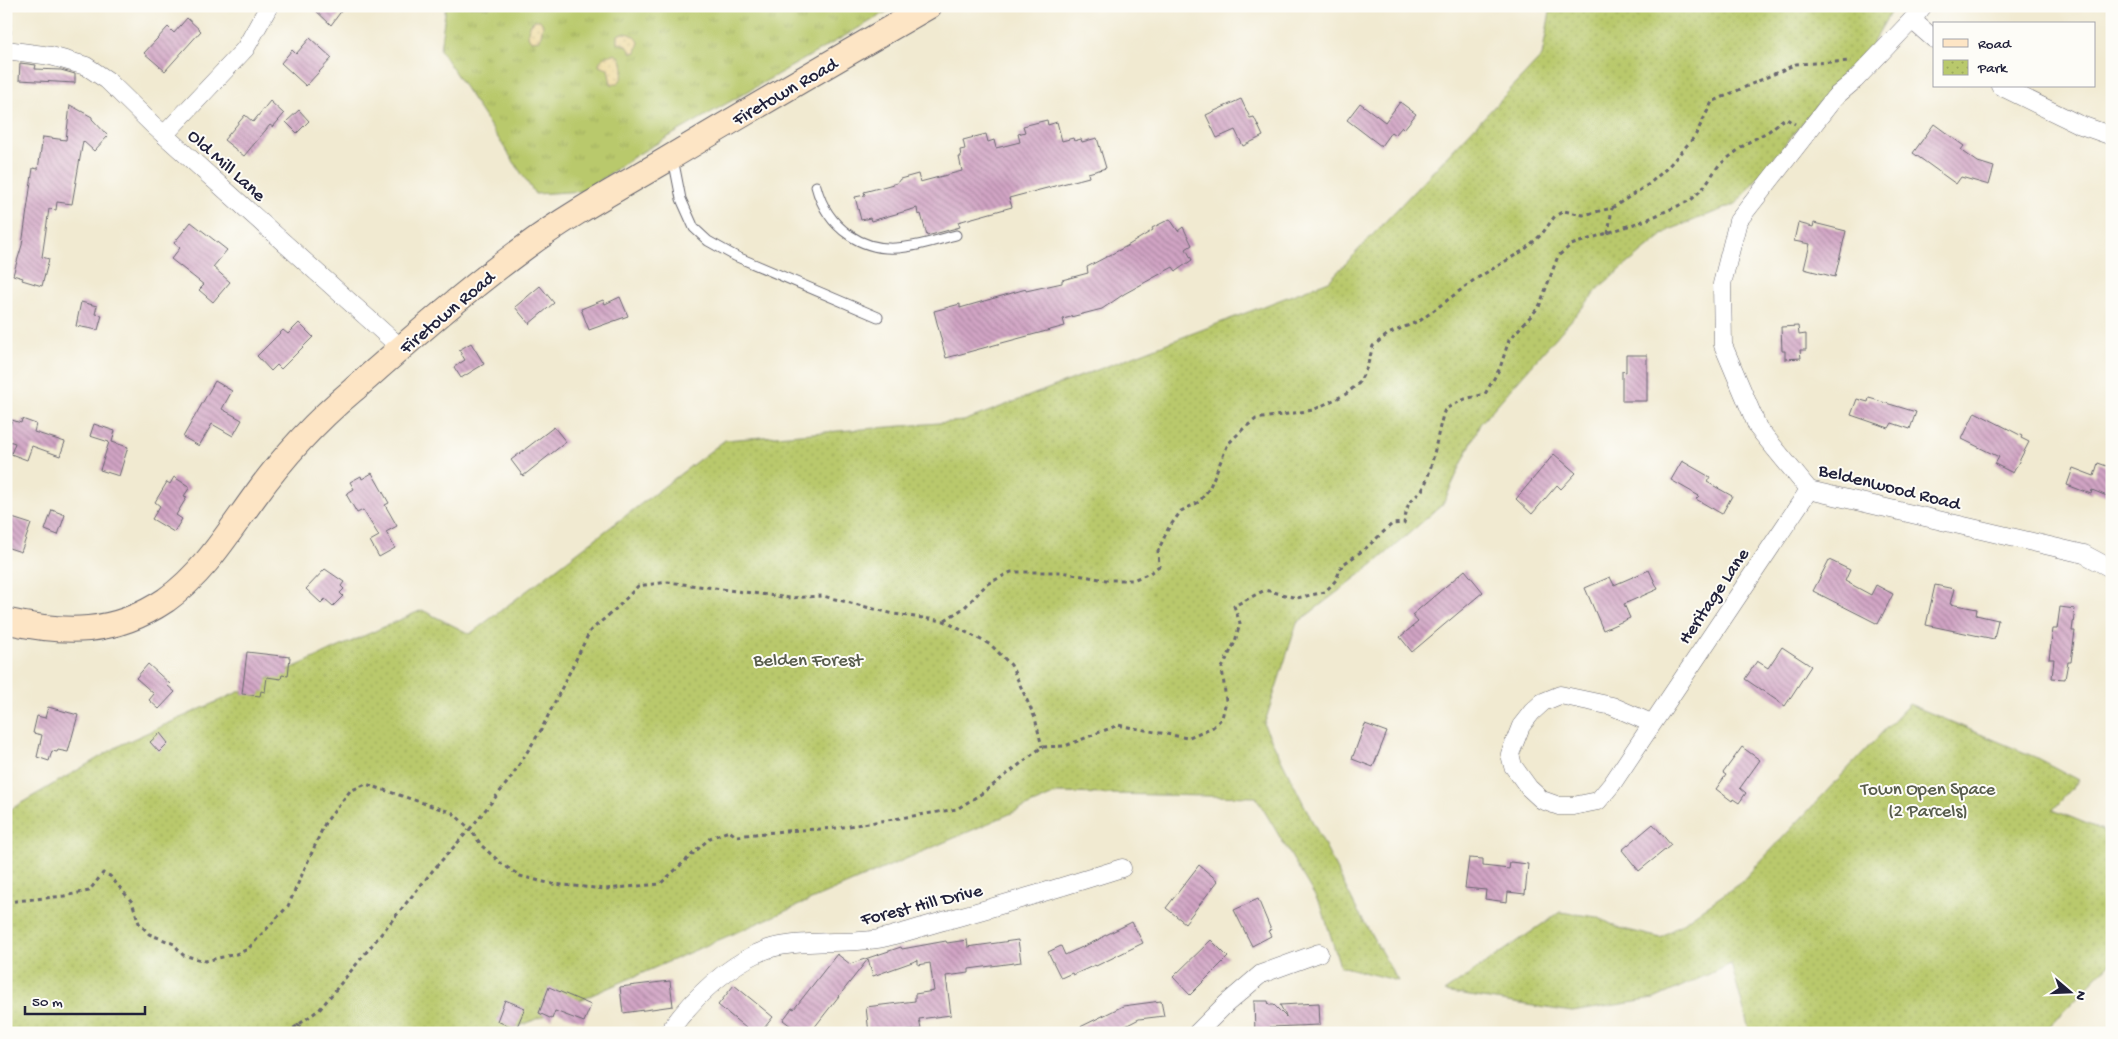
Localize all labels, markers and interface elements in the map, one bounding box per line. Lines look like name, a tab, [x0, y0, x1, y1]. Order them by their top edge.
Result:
legend	[1933, 22, 2096, 88]
text: Road	[1978, 36, 2012, 54]
street label: Firetown Road	[728, 53, 844, 133]
text: Park	[1977, 60, 2008, 78]
street label: Old Mill Lane	[182, 125, 270, 208]
street label: Firetown Road	[395, 266, 502, 361]
street label: Beldenwood Road	[1815, 459, 1964, 518]
street label: Heritage Lane	[1674, 544, 1756, 650]
park label: Belden Forest	[752, 650, 865, 673]
park label: Town Open Space (2 Parcels)	[1860, 779, 1995, 824]
street label: Forest Hill Drive	[858, 880, 985, 933]
north arrow	[2046, 966, 2096, 1016]
scale bar	[25, 984, 145, 1016]
text: N	[2070, 988, 2089, 1003]
text: 50 m	[32, 994, 63, 1012]

